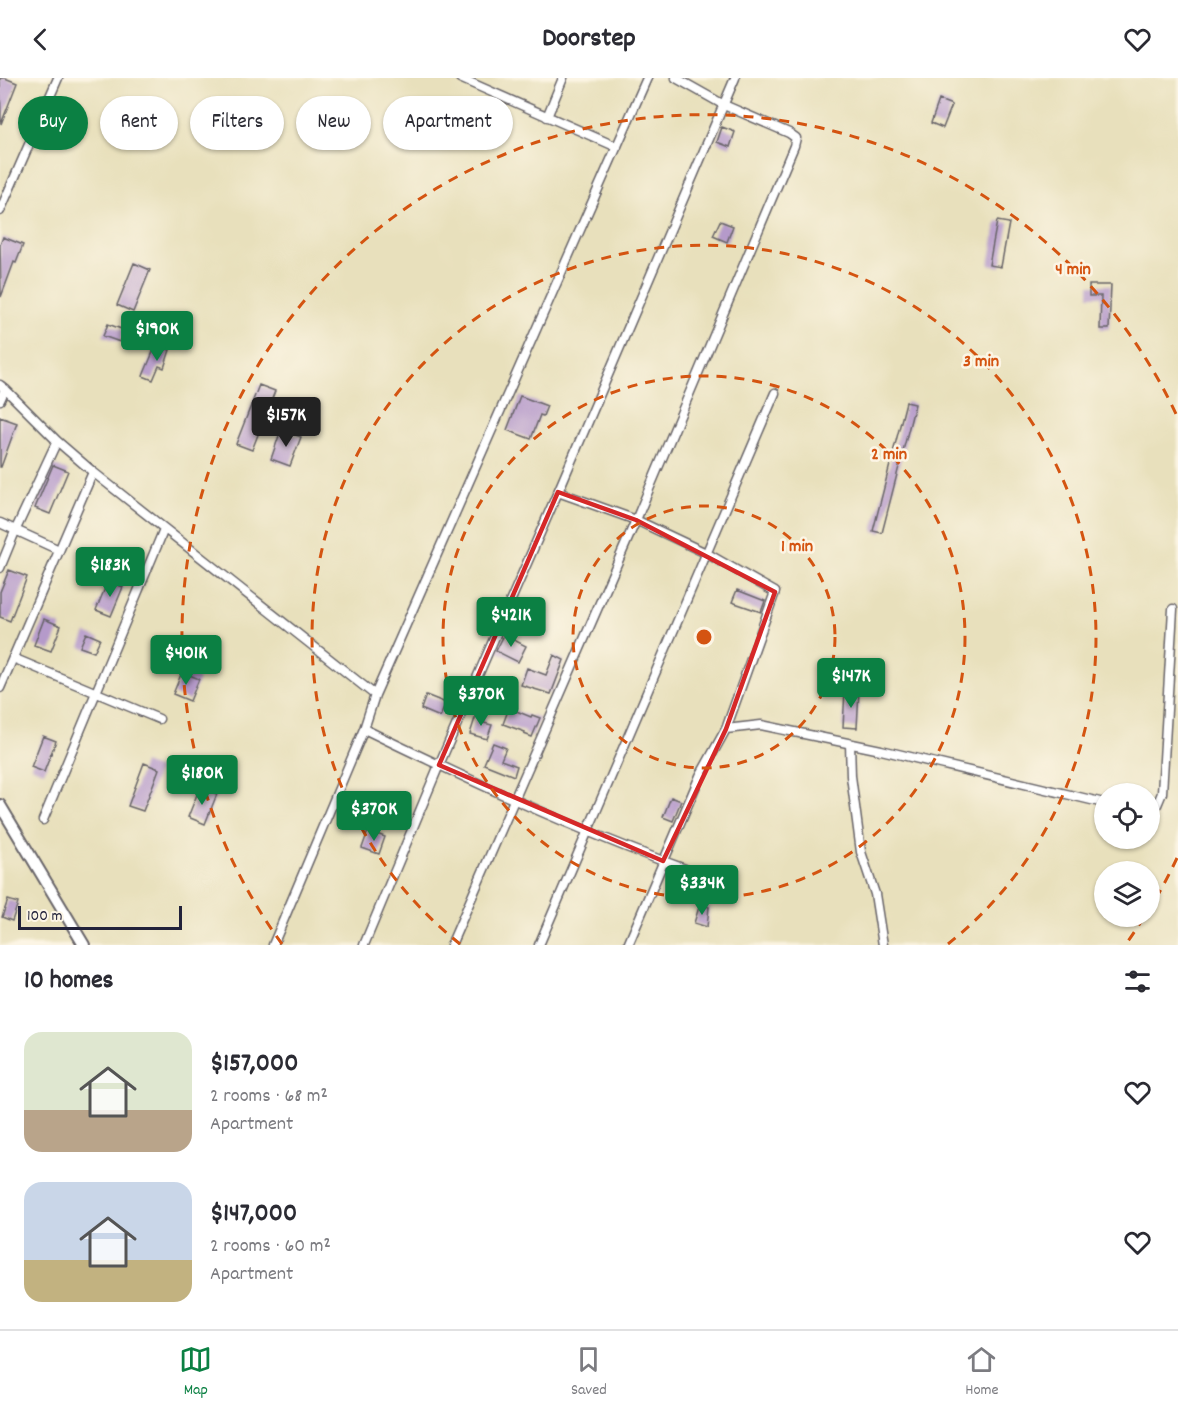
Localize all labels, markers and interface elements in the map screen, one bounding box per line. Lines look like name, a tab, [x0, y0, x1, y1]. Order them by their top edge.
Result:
text: Doorstep	[542, 20, 636, 59]
icon: back	[24, 23, 57, 56]
icon: heart	[1121, 23, 1154, 56]
chip: Buy	[18, 96, 88, 150]
chip: Rent	[100, 96, 178, 150]
chip: Filters	[190, 96, 284, 150]
chip: New	[296, 96, 371, 150]
chip: Apartment	[383, 96, 513, 150]
text: 4 min	[1055, 258, 1091, 283]
pin: $190K	[115, 311, 199, 362]
text: $190K	[135, 316, 179, 344]
text: 3 min	[963, 350, 999, 375]
pin: $157K	[244, 397, 328, 448]
text: $157K	[266, 402, 306, 430]
text: 2 min	[871, 443, 907, 468]
text: 1 min	[781, 535, 813, 560]
pin: $183K	[68, 547, 152, 598]
text: $183K	[90, 552, 130, 580]
pin: $421K	[469, 597, 553, 648]
text: $421K	[491, 602, 531, 630]
centre of rings	[694, 627, 714, 647]
pin: $401K	[144, 635, 228, 686]
text: $401K	[165, 640, 207, 668]
pin: $147K	[809, 658, 893, 709]
text: $147K	[831, 663, 871, 691]
pin: $370K	[439, 676, 523, 727]
text: $370K	[458, 681, 504, 709]
pin: $180K	[160, 755, 244, 806]
text: $180K	[181, 760, 223, 788]
map controls	[1094, 783, 1160, 927]
button: locate	[1094, 783, 1160, 849]
pin: $370K	[332, 791, 416, 842]
text: $370K	[351, 796, 397, 824]
button: layers	[1094, 861, 1160, 927]
pin: $334K	[660, 865, 744, 916]
text: $334K	[679, 870, 725, 898]
scale bar	[18, 903, 182, 930]
text: 100 m	[27, 905, 63, 928]
text: 10 homes	[24, 963, 114, 1000]
icon: filters	[1121, 965, 1154, 998]
text: $157,000	[210, 1046, 298, 1083]
icon: home	[72, 1056, 144, 1128]
icon: heart	[1121, 1076, 1154, 1109]
text: 2 rooms · 68 m²	[210, 1083, 328, 1111]
text: Apartment	[210, 1111, 293, 1139]
text: $147,000	[210, 1196, 297, 1233]
icon: home	[72, 1206, 144, 1278]
icon: heart	[1121, 1226, 1154, 1259]
text: 2 rooms · 60 m²	[210, 1233, 331, 1261]
text: Apartment	[210, 1261, 293, 1289]
tab: Map	[179, 1343, 212, 1402]
tab: Saved	[571, 1343, 607, 1402]
tab: Home	[965, 1343, 999, 1402]

